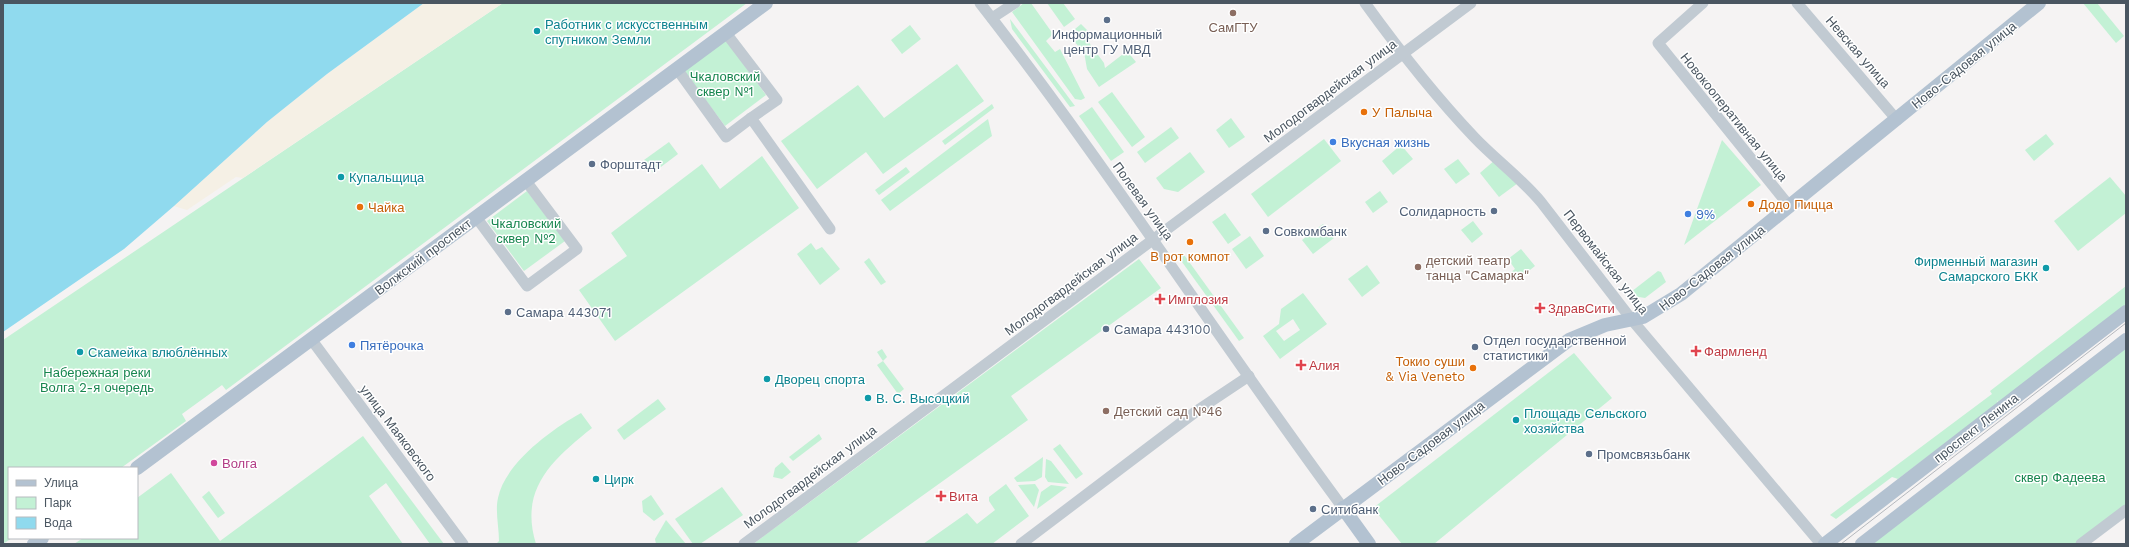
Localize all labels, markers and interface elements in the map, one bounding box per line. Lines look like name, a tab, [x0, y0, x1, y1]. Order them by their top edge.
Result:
marker: СамГТУ	[1228, 8, 1238, 18]
street label: Невская улица	[1823, 13, 1894, 92]
marker: Информационный центр ГУ МВД	[1102, 15, 1112, 25]
place label: Работник с искусственным спутником Земли	[545, 17, 708, 47]
street label: Ново-Садовая улица	[1909, 18, 2020, 112]
place label: СамГТУ	[1209, 20, 1258, 35]
marker: Работник с искусственным спутником Земли	[532, 26, 542, 36]
place label: Информационный центр ГУ МВД	[1052, 27, 1162, 57]
street label: Молодогвардейская улица	[1261, 36, 1400, 146]
street label: Новокооперативная улица	[1677, 50, 1791, 185]
park label: Чкаловский сквер №1	[690, 69, 760, 99]
place label: У Палыча	[1372, 105, 1433, 120]
marker: У Палыча	[1359, 107, 1369, 117]
place label: Вкусная жизнь	[1341, 135, 1430, 150]
marker: Вкусная жизнь	[1328, 137, 1338, 147]
place label: Форштадт	[600, 157, 661, 172]
marker: Форштадт	[587, 159, 597, 169]
street label: Полевая улица	[1110, 159, 1177, 243]
place label: Купальщица	[349, 170, 425, 185]
marker: Купальщица	[336, 172, 346, 182]
place label: Додо Пицца	[1759, 197, 1834, 212]
marker: Додо Пицца	[1746, 199, 1756, 209]
place label: Чайка	[368, 200, 405, 215]
marker: Чайка	[355, 202, 365, 212]
place label: Солидарность	[1399, 204, 1486, 219]
marker: Солидарность	[1489, 206, 1499, 216]
street label: Первомайская улица	[1561, 207, 1652, 318]
place label: 9%	[1696, 207, 1715, 222]
marker: 9%	[1683, 209, 1693, 219]
street label: Волжский проспект	[372, 216, 474, 298]
park label: Чкаловский сквер №2	[491, 216, 561, 246]
street label: Ново-Садовая улица	[1656, 222, 1768, 314]
place label: Совкомбанк	[1274, 224, 1347, 239]
marker: Совкомбанк	[1261, 226, 1271, 236]
street label: Молодогвардейская улица	[1002, 229, 1141, 339]
marker: В рот компот	[1185, 237, 1195, 247]
place label: В рот компот	[1150, 249, 1230, 264]
place label: детский театр танца "Самарка"	[1426, 253, 1529, 283]
place label: Фирменный магазин Самарского БКК	[1914, 254, 2038, 284]
marker: детский театр танца "Самарка"	[1413, 262, 1423, 272]
marker: Фирменный магазин Самарского БКК	[2041, 263, 2051, 273]
place label: Имплозия	[1168, 292, 1228, 307]
marker: Имплозия	[1155, 294, 1165, 304]
place label: ЗдравСити	[1548, 301, 1615, 316]
marker: ЗдравСити	[1535, 303, 1545, 313]
place label: Самара 443071	[516, 305, 611, 320]
marker: Самара 443071	[503, 307, 513, 317]
place label: Самара 443100	[1114, 322, 1211, 337]
marker: Самара 443100	[1101, 324, 1111, 334]
place label: Отдел государственной статистики	[1483, 333, 1627, 363]
place label: Пятёрочка	[360, 338, 424, 353]
marker: Пятёрочка	[347, 340, 357, 350]
marker: Отдел государственной статистики	[1470, 342, 1480, 352]
place label: Фармленд	[1704, 344, 1767, 359]
place label: Скамейка влюблённых	[88, 345, 228, 360]
marker: Фармленд	[1691, 346, 1701, 356]
marker: Скамейка влюблённых	[75, 347, 85, 357]
place label: Токио суши & Via Veneto	[1386, 354, 1465, 384]
place label: Алия	[1309, 358, 1340, 373]
marker: Алия	[1296, 360, 1306, 370]
marker: Токио суши & Via Veneto	[1468, 363, 1478, 373]
park label: Набережная реки Волга 2-я очередь	[40, 365, 154, 395]
place label: Дворец спорта	[775, 372, 866, 387]
marker: Дворец спорта	[762, 374, 772, 384]
street label: улица Маяковского	[357, 382, 439, 484]
street label: проспект Ленина	[1931, 390, 2022, 466]
place label: В. С. Высоцкий	[876, 391, 969, 406]
marker: В. С. Высоцкий	[863, 393, 873, 403]
street label: Ново-Садовая улица	[1375, 397, 1488, 488]
place label: Детский сад №46	[1114, 404, 1222, 419]
marker: Детский сад №46	[1101, 406, 1111, 416]
place label: Площадь Сельского хозяйства	[1524, 406, 1647, 436]
marker: Площадь Сельского хозяйства	[1511, 415, 1521, 425]
street label: Молодогвардейская улица	[741, 422, 880, 532]
place label: Промсвязьбанк	[1597, 447, 1690, 462]
marker: Промсвязьбанк	[1584, 449, 1594, 459]
place label: Волга	[222, 456, 258, 471]
marker: Волга	[209, 458, 219, 468]
legend	[8, 467, 138, 539]
park label: сквер Фадеева	[2015, 470, 2106, 485]
place label: Цирк	[604, 472, 634, 487]
marker: Цирк	[591, 474, 601, 484]
text: Улица	[44, 476, 78, 490]
place label: Вита	[949, 489, 979, 504]
marker: Вита	[936, 491, 946, 501]
text: Парк	[44, 496, 72, 510]
place label: Ситибанк	[1321, 502, 1378, 517]
marker: Ситибанк	[1308, 504, 1318, 514]
text: Вода	[44, 516, 72, 530]

